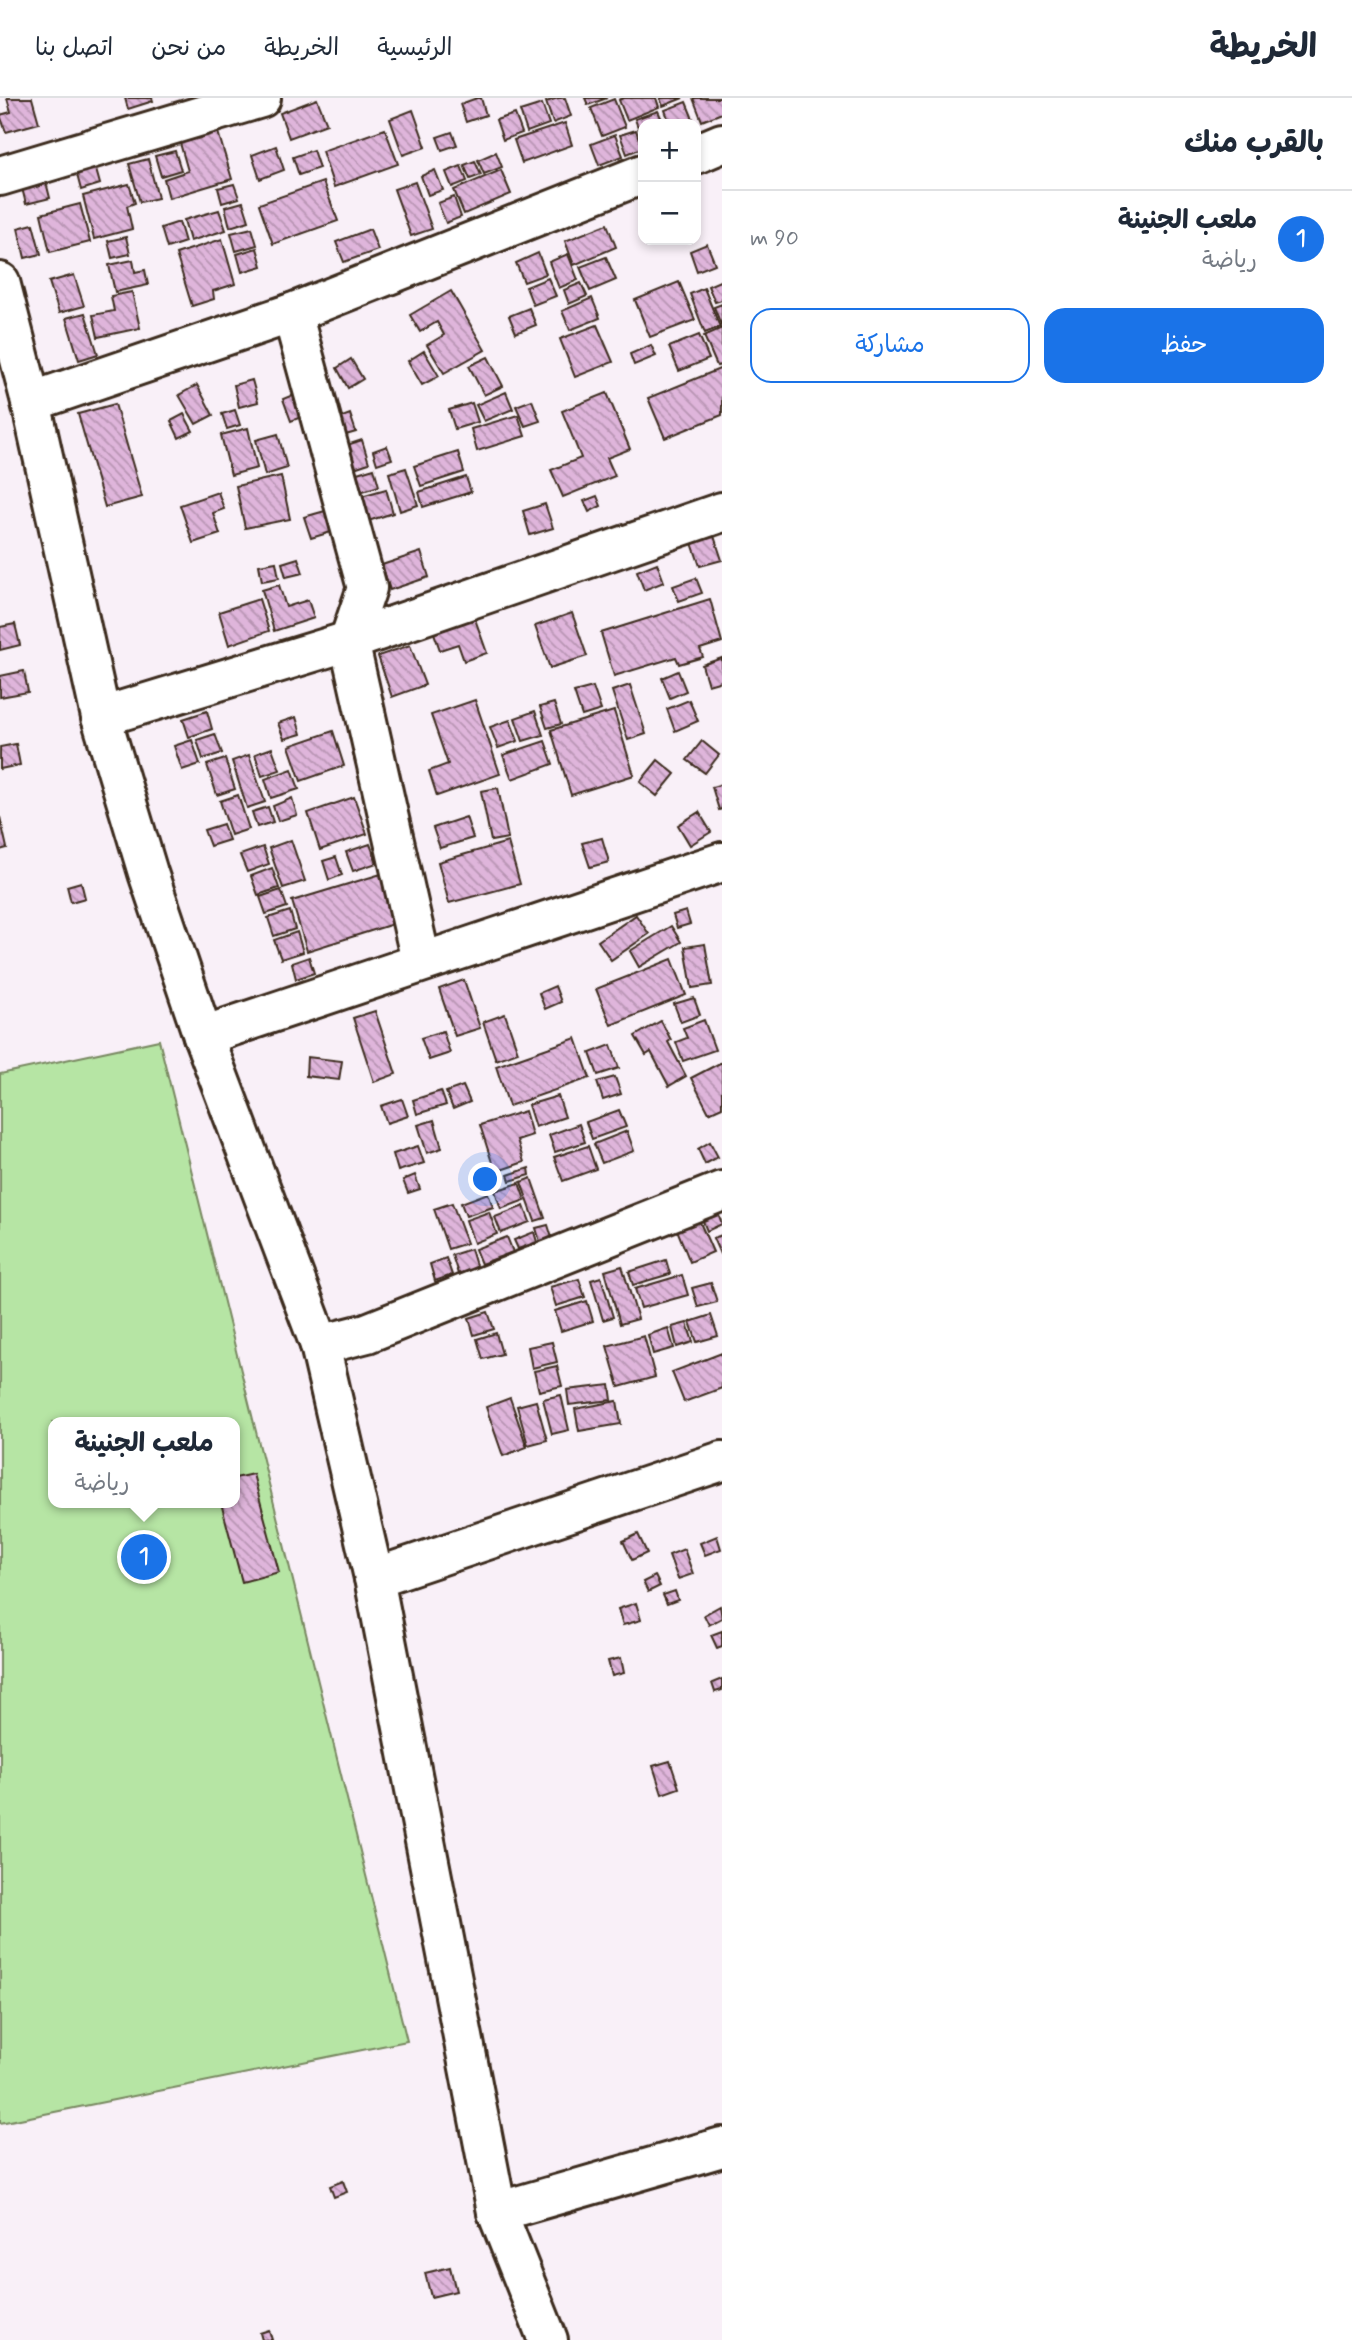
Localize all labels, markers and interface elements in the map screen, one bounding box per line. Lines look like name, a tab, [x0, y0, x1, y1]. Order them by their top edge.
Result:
text: الخريطة	[1210, 26, 1317, 70]
text: اتصل بنا	[35, 33, 113, 64]
text: من نحن	[151, 33, 226, 64]
text: الخريطة	[264, 33, 339, 64]
text: الرئيسية	[377, 33, 453, 64]
map controls	[638, 119, 701, 245]
button: +	[638, 119, 701, 182]
text: بالقرب منك	[1184, 124, 1324, 163]
button: −	[638, 182, 701, 245]
text: ملعب الجنينة	[1118, 204, 1257, 238]
text: 90 m	[750, 224, 799, 254]
text: 1	[1296, 224, 1306, 254]
text: رياضة	[1202, 246, 1257, 276]
button: مشاركة	[750, 308, 1030, 383]
button: حفظ	[1044, 308, 1324, 383]
your location	[468, 1162, 502, 1196]
popup	[48, 1417, 240, 1508]
text: ملعب الجنينة	[74, 1427, 214, 1461]
text: رياضة	[74, 1469, 129, 1499]
pin: 1	[121, 1531, 167, 1583]

